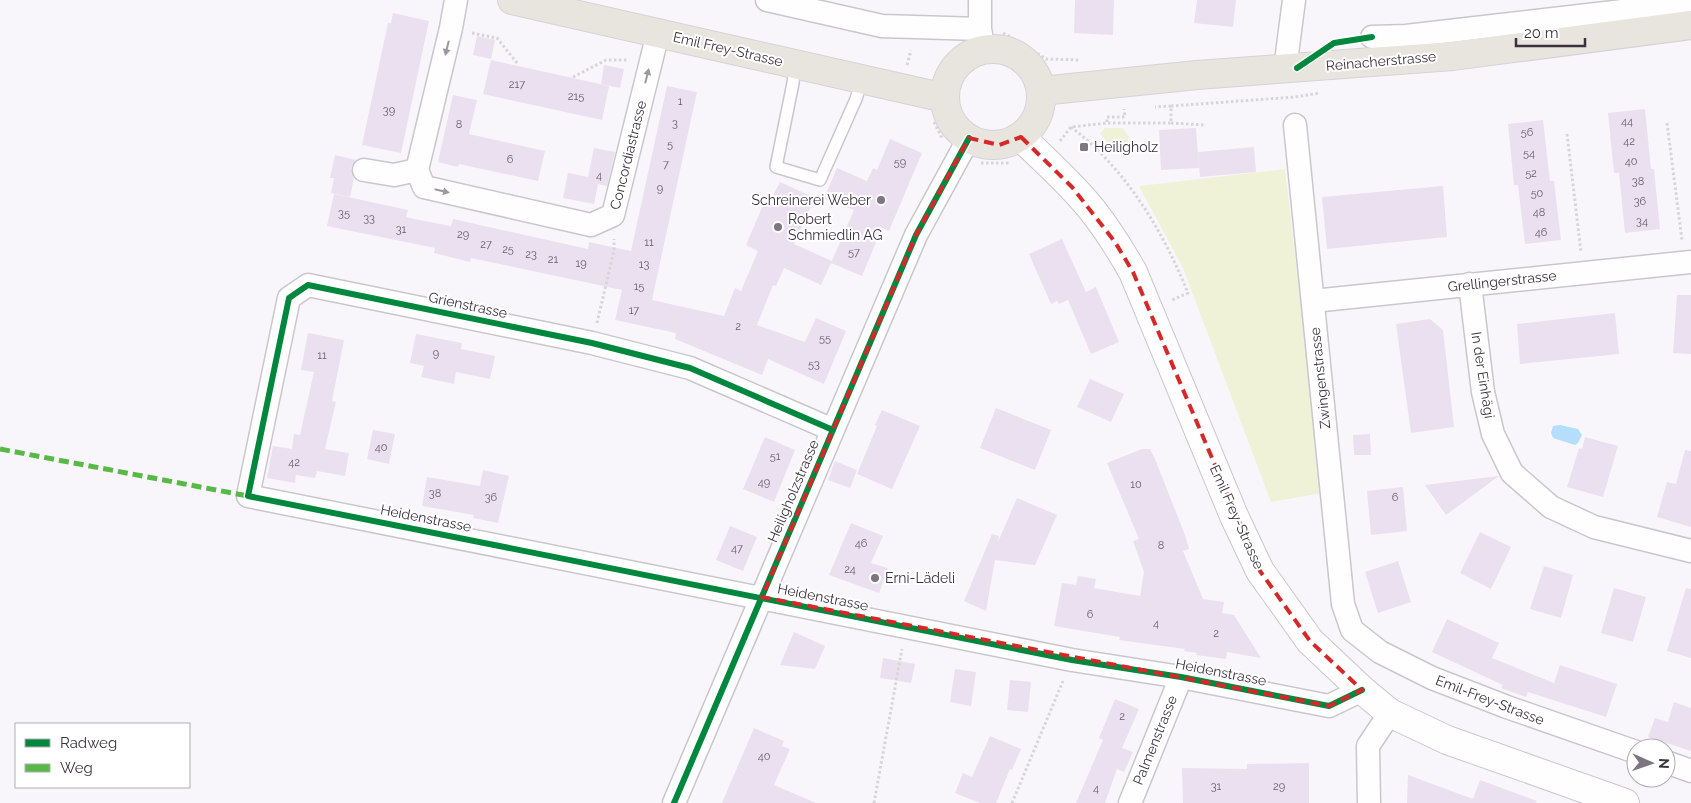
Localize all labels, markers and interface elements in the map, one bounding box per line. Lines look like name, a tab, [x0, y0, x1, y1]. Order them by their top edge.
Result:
scale bar	[1516, 15, 1585, 47]
text: 20 m	[1524, 24, 1559, 42]
street label: Emil Frey-Strasse	[671, 29, 785, 69]
one-way arrow	[443, 40, 451, 55]
street label: Reinacherstrasse	[1325, 48, 1437, 74]
one-way arrow	[643, 69, 651, 84]
house number: 217	[509, 78, 525, 91]
house number: 215	[568, 90, 584, 103]
house number: 1	[678, 95, 683, 108]
street label: Concordiastrasse	[607, 99, 649, 211]
house number: 39	[383, 104, 395, 117]
house number: 44	[1621, 115, 1633, 128]
house number: 3	[672, 117, 678, 130]
house number: 8	[456, 118, 462, 131]
house number: 56	[1521, 126, 1534, 139]
house number: 42	[1623, 135, 1635, 148]
house number: 5	[667, 138, 673, 151]
place label: Heiligholz	[1094, 139, 1158, 155]
marker: Heiligholz	[1078, 141, 1090, 153]
house number: 54	[1523, 147, 1535, 160]
house number: 6	[507, 153, 514, 166]
house number: 40	[1625, 155, 1638, 168]
house number: 59	[894, 156, 906, 169]
house number: 7	[663, 158, 669, 171]
house number: 52	[1525, 167, 1537, 180]
house number: 4	[596, 169, 602, 182]
house number: 38	[1632, 175, 1644, 188]
house number: 9	[657, 182, 663, 195]
one-way arrow	[435, 187, 450, 195]
house number: 50	[1531, 187, 1544, 200]
place label: Schreinerei Weber	[752, 192, 871, 208]
marker: Schreinerei Weber	[875, 194, 887, 206]
house number: 36	[1634, 195, 1647, 208]
house number: 48	[1533, 206, 1545, 219]
house number: 35	[338, 207, 350, 220]
place label: Robert Schmiedlin AG	[788, 211, 882, 243]
house number: 33	[363, 212, 375, 225]
house number: 34	[1636, 215, 1648, 228]
marker: Robert Schmiedlin AG	[772, 221, 784, 233]
house number: 31	[396, 223, 407, 236]
house number: 46	[1535, 226, 1548, 239]
house number: 29	[457, 228, 469, 241]
house number: 11	[644, 236, 654, 249]
house number: 27	[480, 238, 492, 251]
house number: 25	[502, 243, 514, 256]
house number: 57	[848, 246, 860, 259]
house number: 23	[525, 248, 537, 261]
house number: 21	[548, 253, 559, 266]
house number: 19	[575, 257, 587, 270]
house number: 13	[639, 258, 649, 271]
street label: Grellingerstrasse	[1447, 267, 1557, 295]
house number: 15	[634, 280, 644, 293]
street label: Grienstrasse	[427, 289, 509, 321]
house number: 17	[629, 304, 639, 317]
house number: 2	[735, 320, 741, 333]
street label: Zwingenstrasse	[1307, 326, 1333, 430]
street label: In der Einhägi	[1468, 331, 1498, 419]
house number: 55	[819, 332, 831, 345]
house number: 9	[433, 347, 439, 360]
house number: 11	[317, 349, 327, 362]
house number: 53	[808, 358, 820, 371]
street label: Heiligholzstrasse	[764, 437, 822, 545]
house number: 40	[375, 441, 388, 454]
house number: 51	[770, 450, 781, 463]
house number: 42	[288, 456, 300, 469]
street label: Emil Frey-Strasse	[1207, 462, 1267, 572]
house number: 49	[758, 476, 770, 489]
house number: 10	[1130, 478, 1142, 491]
house number: 38	[429, 487, 441, 500]
house number: 36	[485, 491, 498, 504]
house number: 6	[1392, 491, 1399, 504]
street label: Heidenstrasse	[379, 501, 473, 535]
house number: 46	[855, 537, 868, 550]
house number: 8	[1158, 539, 1164, 552]
house number: 47	[731, 542, 743, 555]
house number: 24	[844, 563, 856, 576]
place label: Erni-Lädeli	[885, 570, 955, 586]
marker: Erni-Lädeli	[869, 572, 881, 584]
street label: Heidenstrasse	[776, 580, 870, 614]
house number: 6	[1087, 608, 1094, 621]
house number: 4	[1153, 617, 1159, 630]
house number: 2	[1213, 627, 1219, 640]
street label: Heidenstrasse	[1174, 655, 1268, 689]
street label: Emil-Frey-Strasse	[1433, 672, 1547, 728]
street label: Palmenstrasse	[1130, 693, 1180, 787]
house number: 2	[1119, 710, 1125, 723]
legend	[15, 723, 190, 788]
text: Radweg	[60, 734, 117, 752]
north arrow	[1626, 738, 1676, 788]
house number: 40	[758, 750, 771, 763]
text: N	[1656, 758, 1672, 769]
text: Weg	[60, 759, 93, 777]
house number: 31	[1211, 780, 1222, 793]
house number: 29	[1273, 780, 1285, 793]
house number: 4	[1093, 782, 1099, 795]

